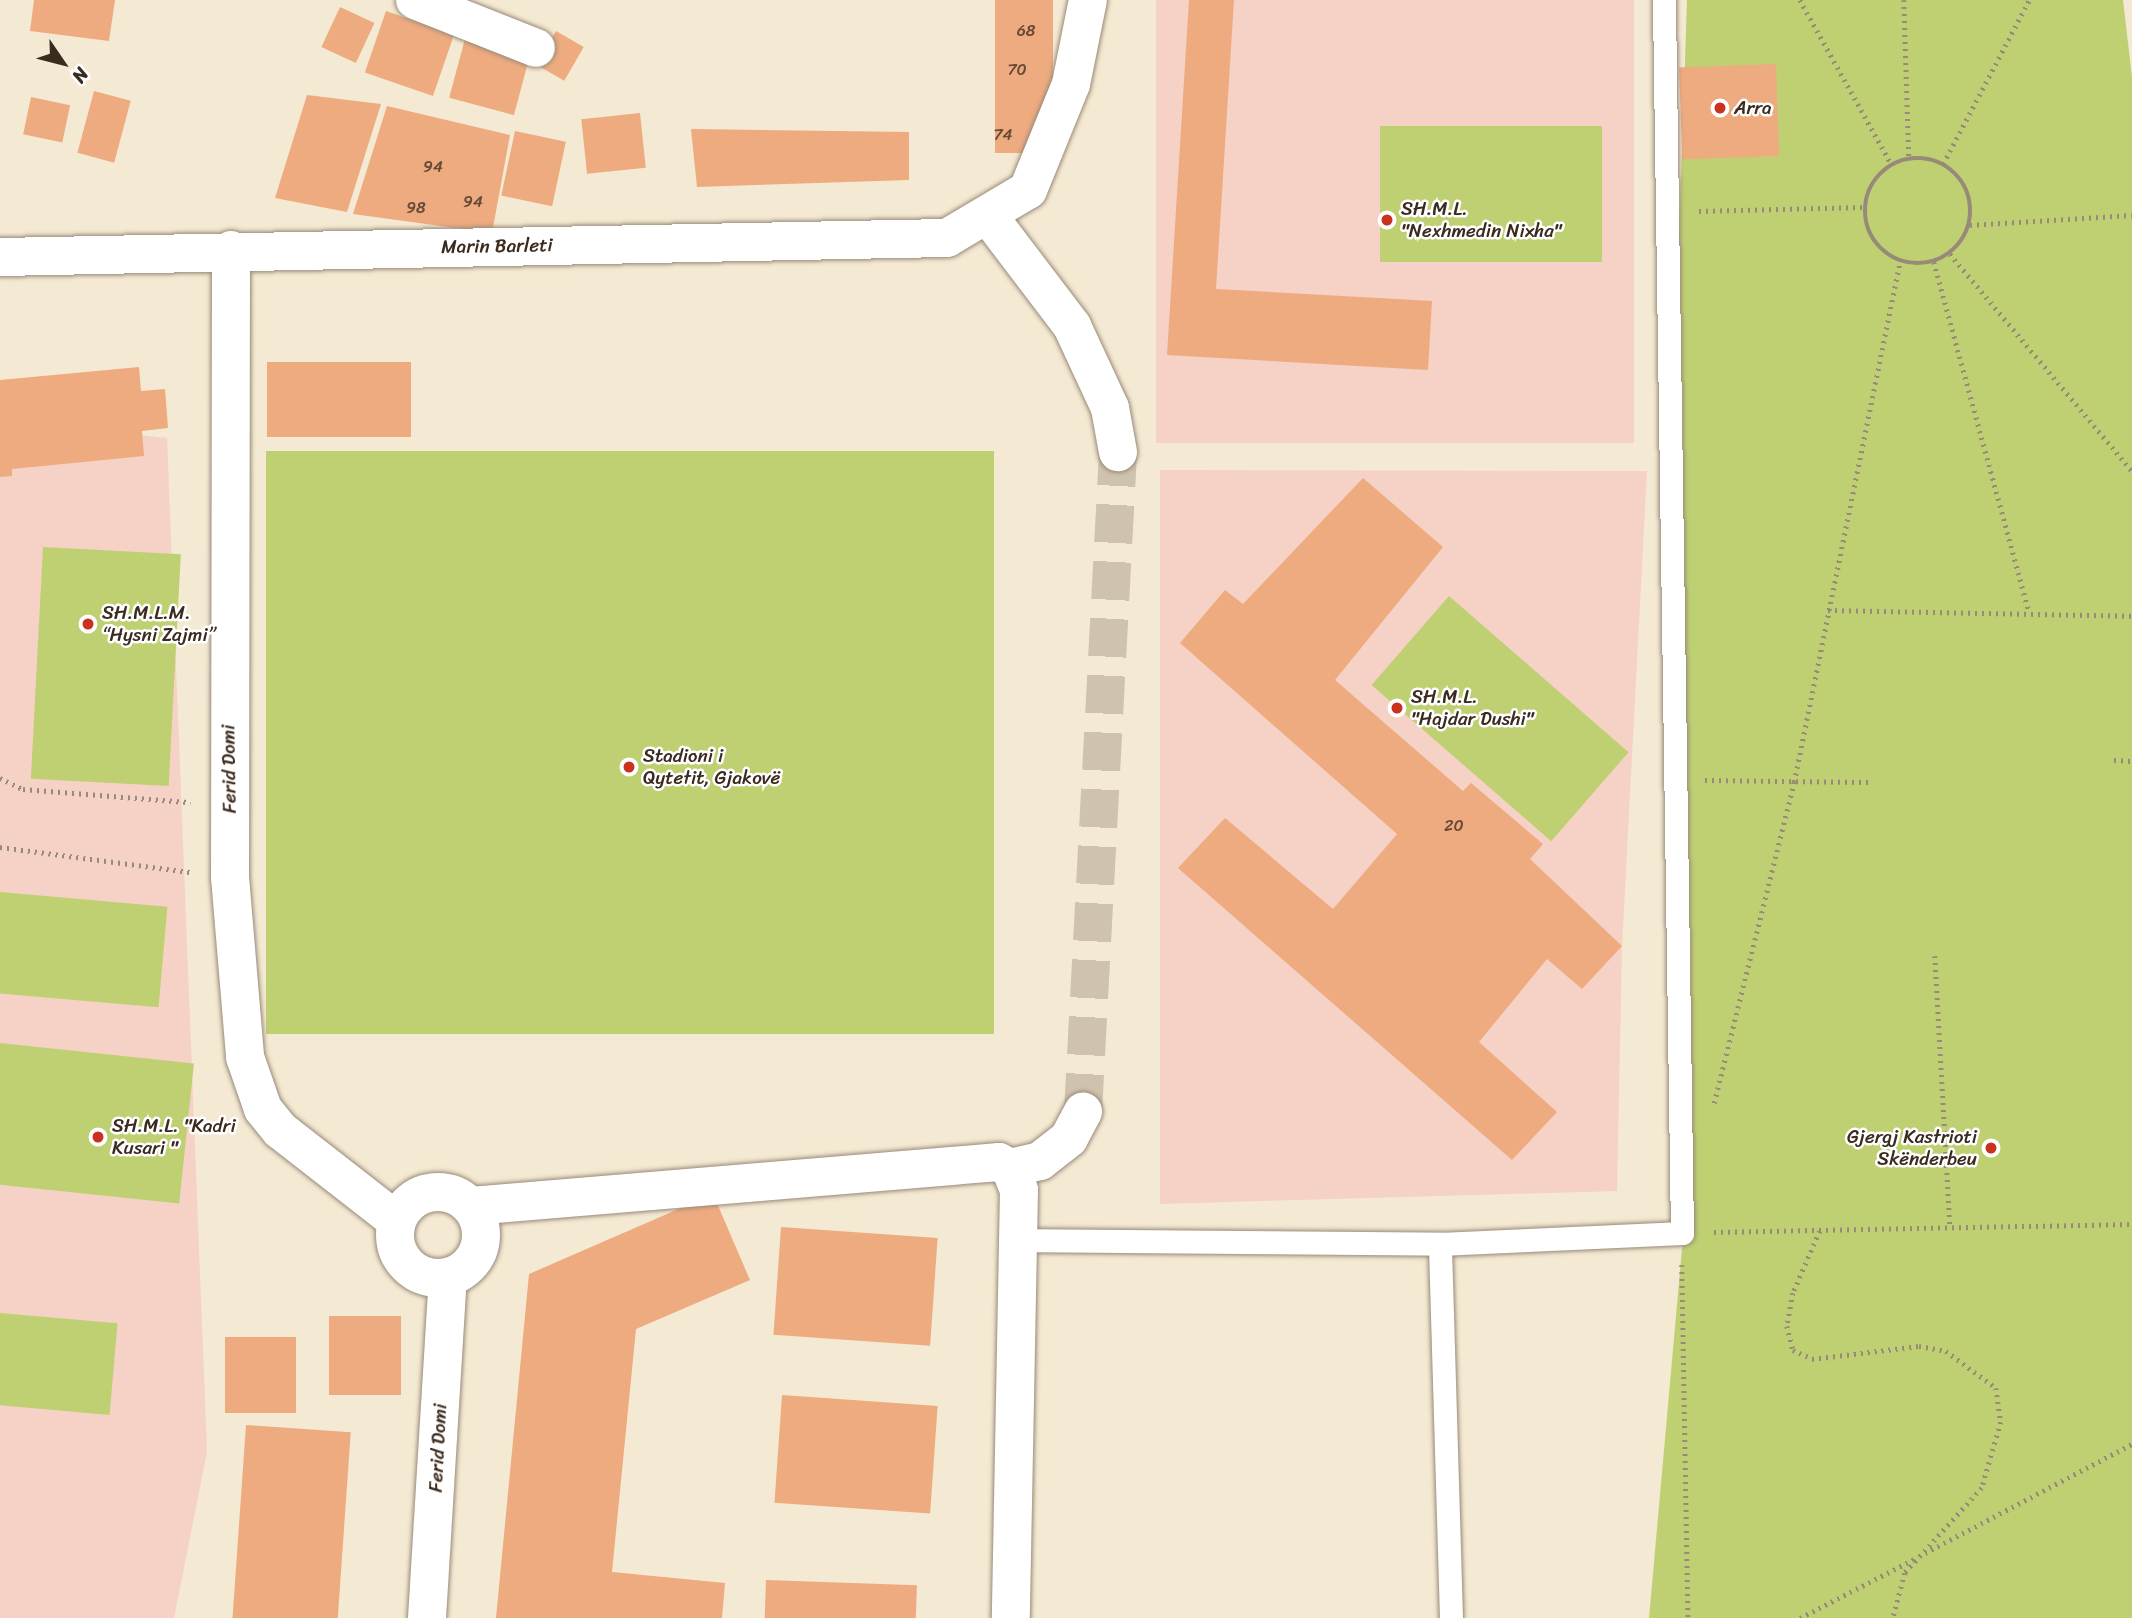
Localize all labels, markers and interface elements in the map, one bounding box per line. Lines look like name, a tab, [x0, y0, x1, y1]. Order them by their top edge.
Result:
house number: 68	[1017, 21, 1035, 41]
north arrow	[28, 28, 98, 98]
text: N	[63, 60, 98, 90]
house number: 70	[1007, 60, 1027, 80]
place label: Arra	[1734, 97, 1772, 119]
marker: Arra	[1712, 100, 1728, 116]
house number: 74	[993, 125, 1013, 145]
house number: 94	[423, 157, 443, 177]
house number: 94	[463, 192, 483, 212]
house number: 98	[406, 198, 426, 218]
place label: SH.M.L. "Nexhmedin Nixha"	[1401, 198, 1562, 242]
marker: SH.M.L. "Nexhmedin Nixha"	[1379, 212, 1395, 228]
street label: Marin Barleti	[441, 234, 553, 258]
place label: SH.M.L.M. “Hysni Zajmi”	[102, 602, 215, 646]
marker: SH.M.L.M. “Hysni Zajmi”	[80, 616, 96, 632]
place label: SH.M.L. "Hajdar Dushi"	[1411, 686, 1534, 730]
marker: SH.M.L. "Hajdar Dushi"	[1389, 700, 1405, 716]
street label: Ferid Domi	[217, 724, 241, 814]
place label: Stadioni i Qytetit, Gjakovë	[643, 745, 780, 789]
marker: Stadioni i Qytetit, Gjakovë	[621, 759, 637, 775]
house number: 20	[1444, 816, 1464, 836]
place label: SH.M.L. "Kadri Kusari "	[112, 1115, 236, 1159]
place label: Gjergj Kastrioti Skënderbeu	[1847, 1126, 1977, 1170]
marker: SH.M.L. "Kadri Kusari "	[90, 1129, 106, 1145]
marker: Gjergj Kastrioti Skënderbeu	[1983, 1140, 1999, 1156]
street label: Ferid Domi	[424, 1403, 452, 1493]

